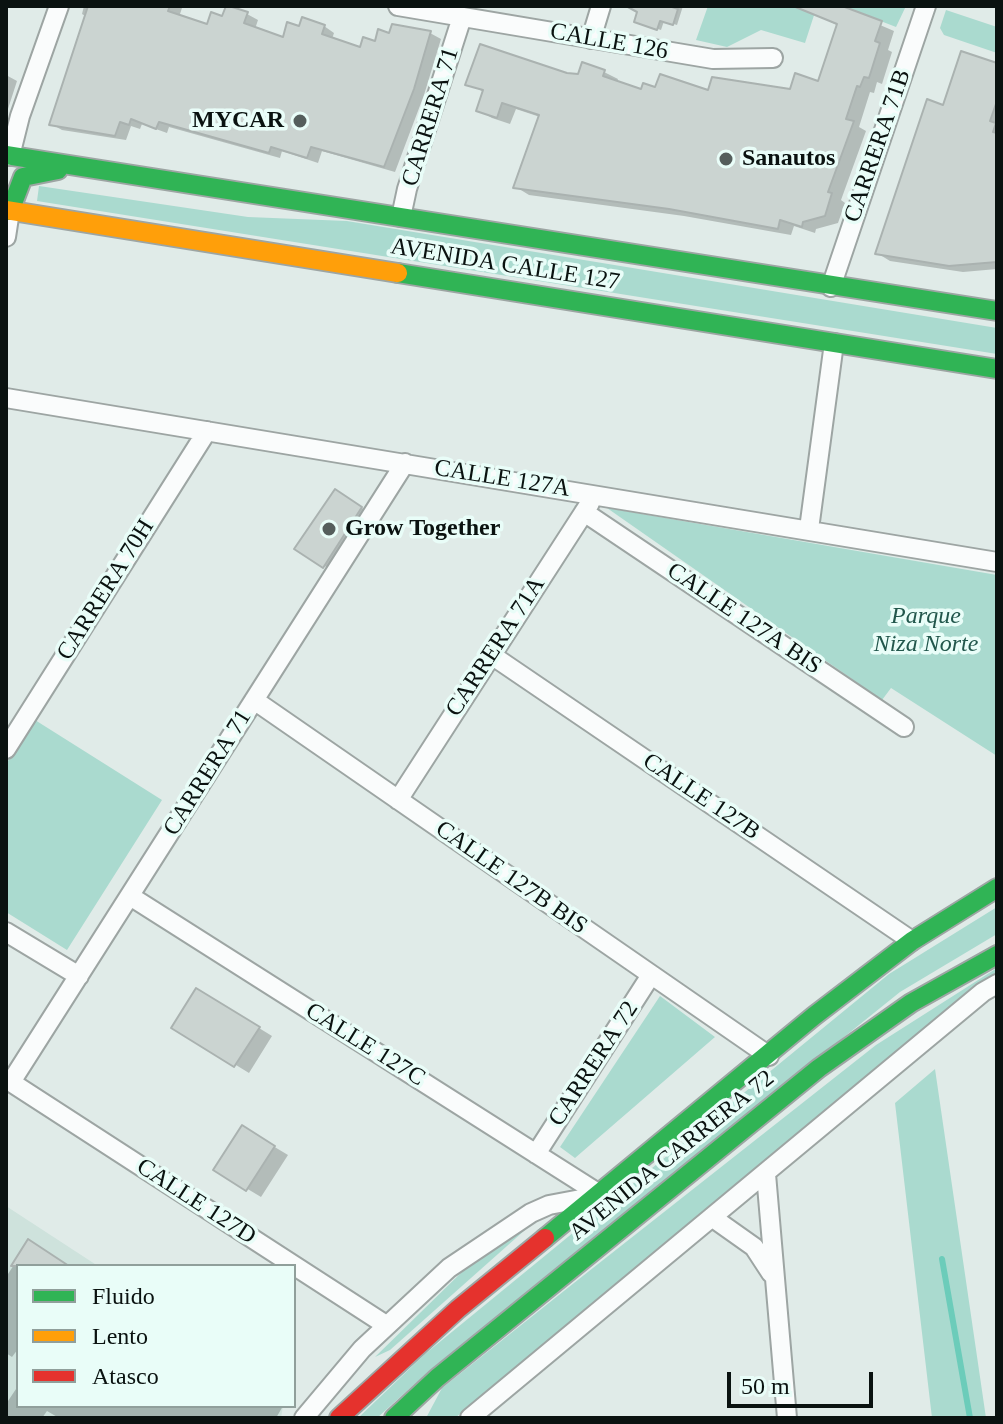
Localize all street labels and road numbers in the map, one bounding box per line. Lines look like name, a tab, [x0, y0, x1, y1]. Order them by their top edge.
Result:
street label: CALLE 126	[548, 17, 670, 67]
street label: CARRERA 71	[396, 44, 466, 190]
street label: CARRERA 71B	[838, 66, 918, 226]
street label: AVENIDA CALLE 127	[388, 233, 622, 297]
street label: CALLE 127A	[432, 454, 572, 504]
street label: CARRERA 70H	[51, 514, 161, 666]
street label: CALLE 127A BIS	[661, 557, 827, 681]
street label: CARRERA 71A	[440, 572, 552, 722]
street label: CARRERA 71	[158, 705, 258, 841]
street label: CALLE 127B	[637, 747, 765, 847]
street label: CALLE 127B BIS	[430, 815, 592, 941]
street label: CARRERA 72	[543, 996, 645, 1132]
street label: CALLE 127C	[300, 997, 430, 1093]
street label: AVENIDA CARRERA 72	[564, 1064, 780, 1248]
street label: CALLE 127D	[131, 1153, 261, 1251]

